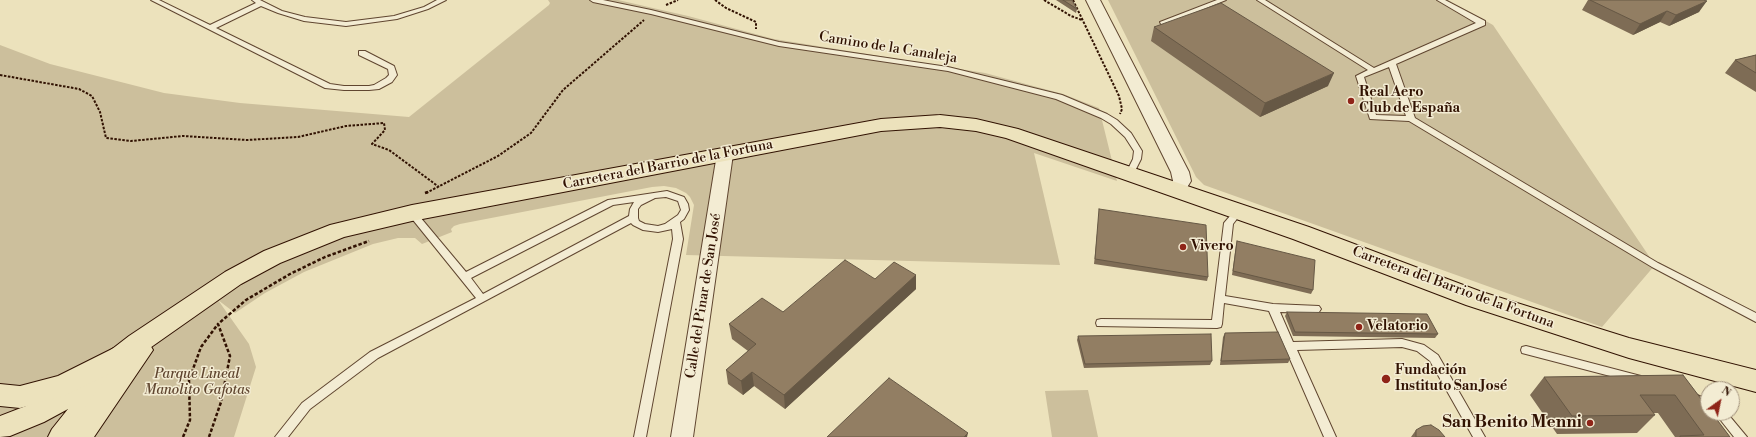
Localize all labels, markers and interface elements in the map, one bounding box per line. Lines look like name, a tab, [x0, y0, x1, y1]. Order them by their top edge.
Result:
street label: Camino de la Canaleja	[818, 29, 958, 67]
place label: Real Aero Club de España	[1359, 85, 1460, 118]
marker: Real Aero Club de España	[1346, 96, 1356, 106]
street label: Carretera del Barrio de la Fortuna	[561, 136, 775, 194]
street label: Calle del Pinar de San José	[683, 212, 725, 380]
place label: Vivero	[1191, 239, 1234, 255]
marker: Vivero	[1178, 242, 1188, 252]
street label: Carretera del Barrio de la Fortuna	[1350, 244, 1556, 332]
place label: Velatorio	[1367, 319, 1428, 335]
marker: Velatorio	[1354, 322, 1364, 332]
place label: Fundación Instituto San José	[1395, 363, 1507, 396]
park label: Parque Lineal Manolito Gafotas	[144, 367, 250, 400]
marker: Fundación Instituto San José	[1380, 373, 1392, 385]
north arrow	[1700, 381, 1740, 421]
text: N	[1719, 384, 1733, 400]
place label: San Benito Menni	[1442, 413, 1582, 433]
marker: San Benito Menni	[1585, 418, 1595, 428]

